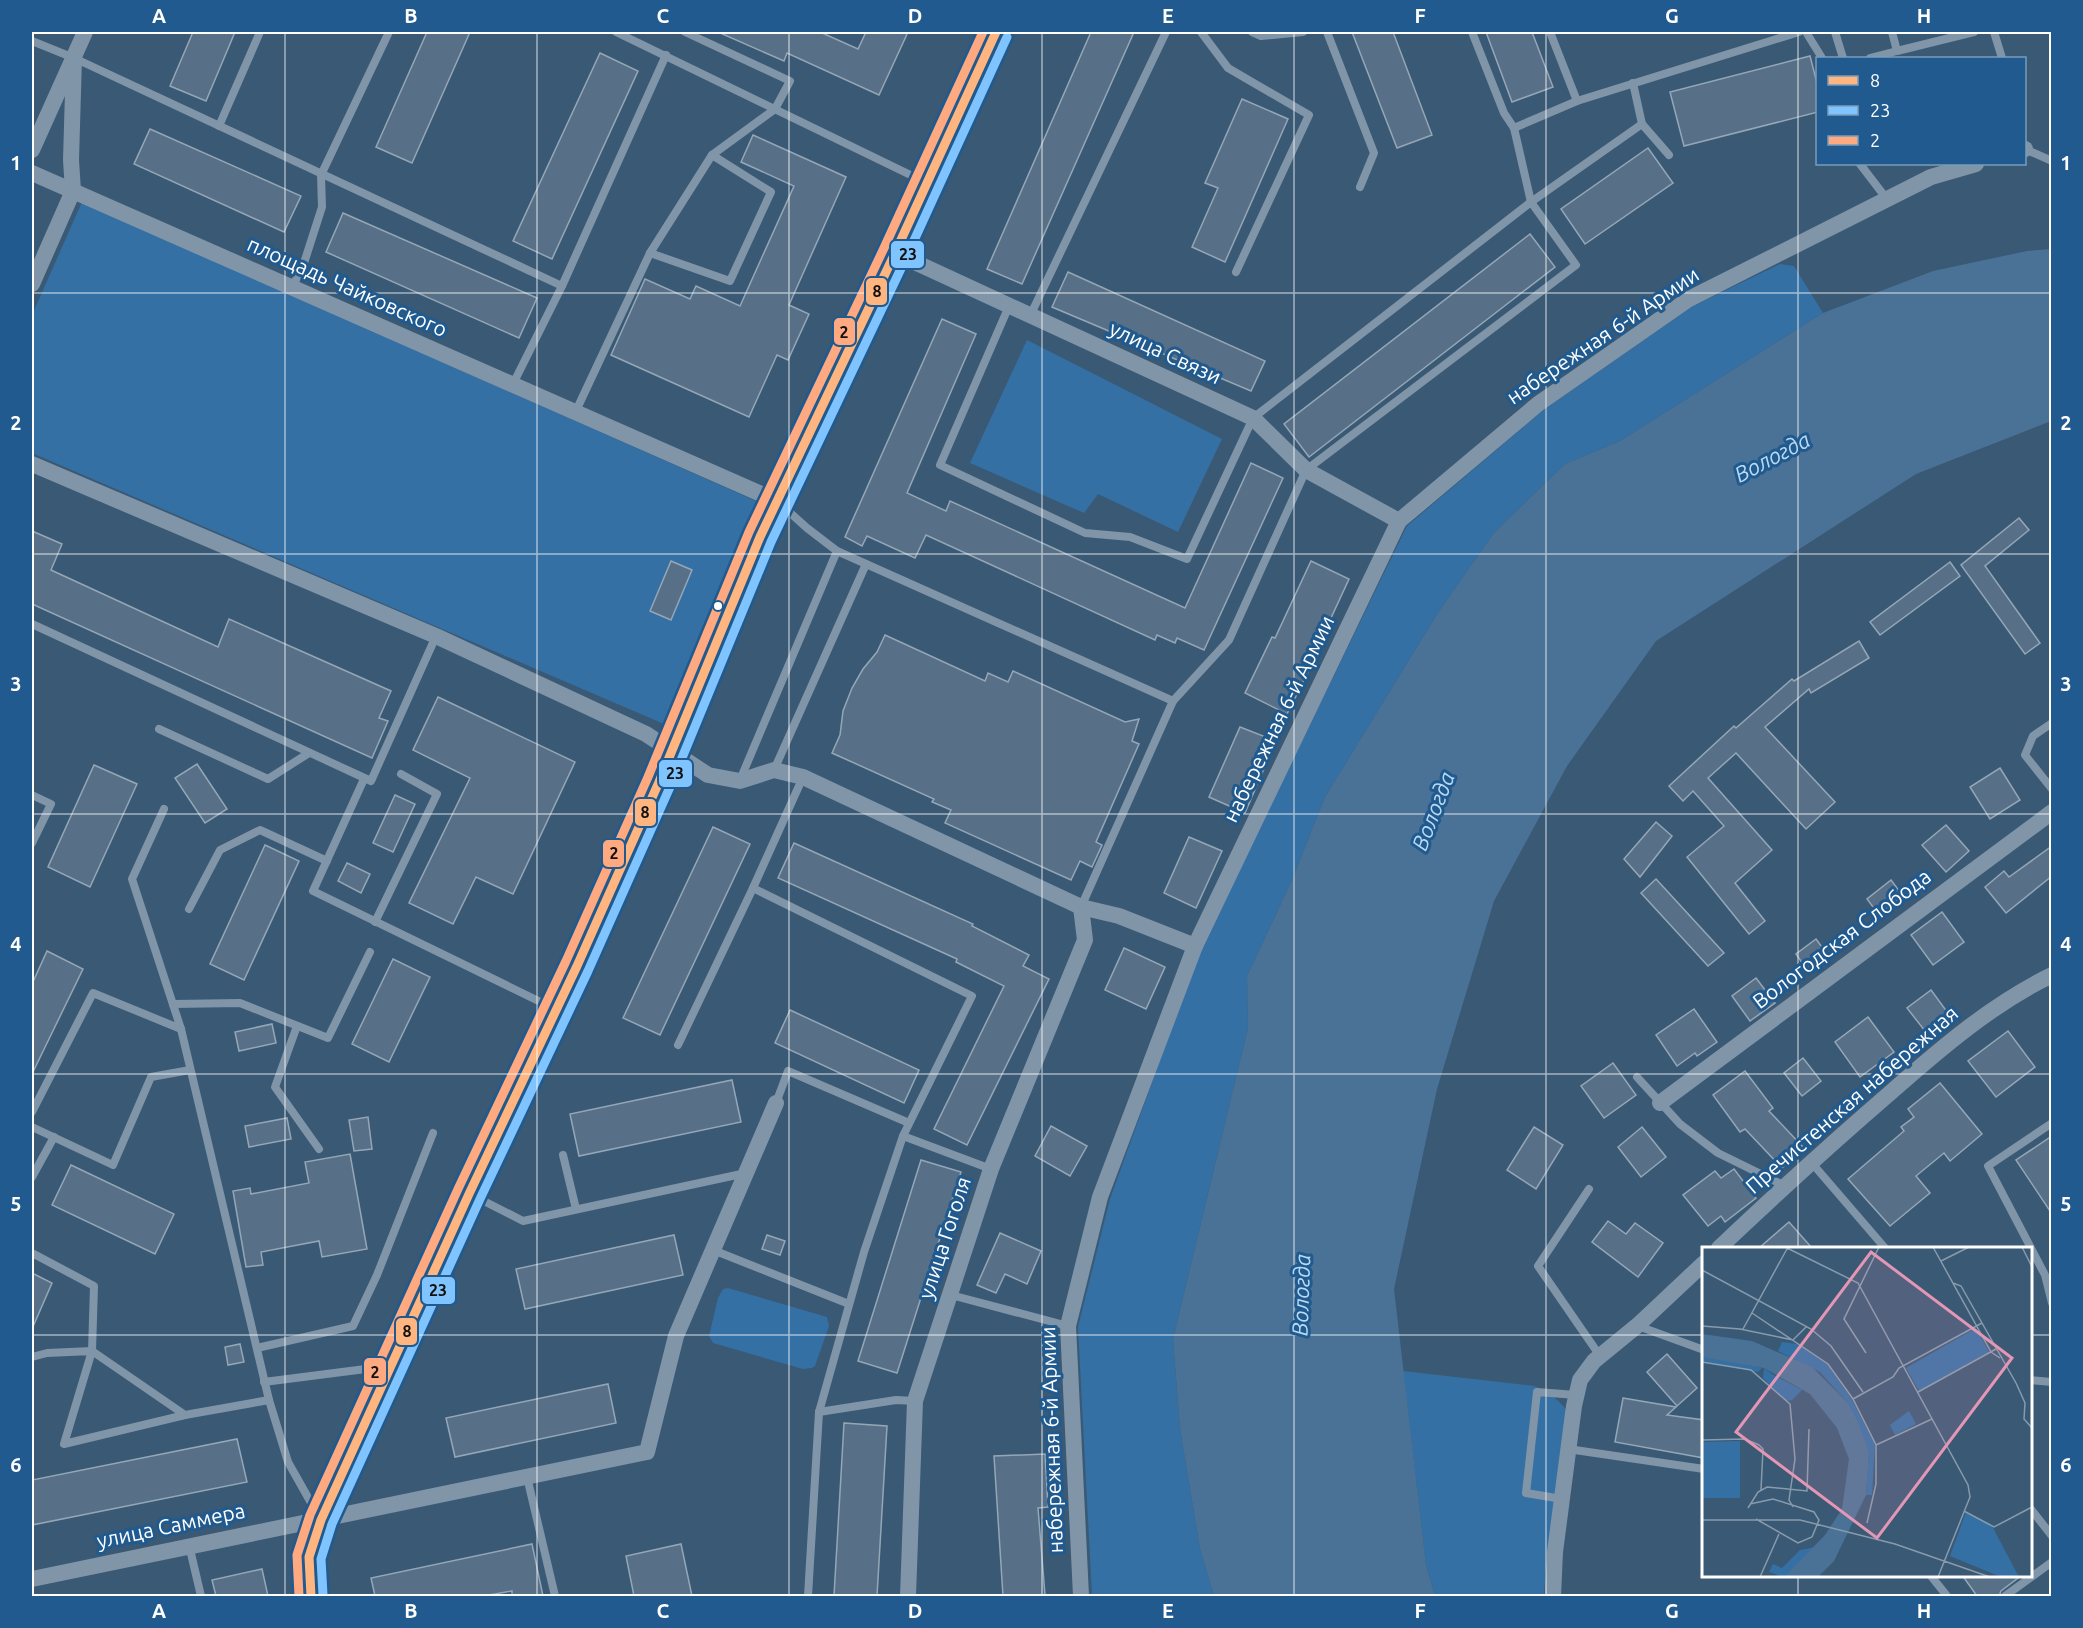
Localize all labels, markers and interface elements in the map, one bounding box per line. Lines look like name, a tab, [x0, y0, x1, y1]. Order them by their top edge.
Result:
text: A	[152, 4, 166, 27]
text: B	[404, 4, 418, 27]
text: C	[657, 4, 670, 27]
text: D	[908, 4, 922, 27]
text: E	[1162, 4, 1174, 27]
text: F	[1414, 4, 1426, 27]
text: G	[1665, 4, 1679, 27]
text: H	[1917, 4, 1931, 27]
legend	[1816, 57, 2026, 165]
text: 8	[1870, 70, 1880, 90]
text: 23	[1870, 100, 1890, 120]
text: 2	[1870, 130, 1880, 150]
text: 1	[10, 151, 22, 174]
text: 1	[2060, 151, 2072, 174]
street label: площадь Чайковского	[244, 231, 451, 341]
line badge: 23	[890, 240, 925, 269]
text: 23	[899, 245, 917, 263]
street label: набережная 6-й Армии	[1502, 262, 1703, 409]
line badge: 8	[865, 277, 888, 306]
text: 8	[872, 282, 882, 300]
street label: улица Связи	[1106, 316, 1225, 388]
line badge: 2	[833, 317, 856, 346]
text: 2	[839, 323, 849, 341]
text: 2	[10, 411, 22, 434]
text: 2	[2060, 411, 2072, 434]
water label: Вологда	[1730, 426, 1814, 487]
unlabelled marker	[712, 600, 724, 612]
street label: набережная 6-й Армии	[1218, 611, 1339, 826]
text: 3	[10, 672, 22, 695]
text: 3	[2060, 672, 2072, 695]
line badge: 23	[658, 759, 693, 788]
text: 23	[666, 764, 684, 782]
water label: Вологда	[1406, 768, 1459, 854]
line badge: 8	[634, 798, 657, 827]
text: 8	[640, 803, 650, 821]
line badge: 2	[602, 839, 625, 868]
text: 2	[609, 844, 619, 862]
street label: Вологодская Слобода	[1748, 864, 1935, 1013]
text: 4	[10, 932, 22, 955]
text: 4	[2060, 932, 2072, 955]
street label: Пречистенская набережная	[1740, 1001, 1962, 1198]
street label: улица Гоголя	[913, 1173, 975, 1302]
text: 5	[10, 1192, 22, 1215]
text: 5	[2060, 1192, 2072, 1215]
inset map	[1702, 1247, 2032, 1577]
water label: Вологда	[1287, 1253, 1314, 1336]
line badge: 23	[421, 1276, 456, 1305]
text: 23	[429, 1281, 447, 1299]
line badge: 8	[395, 1317, 418, 1346]
text: 8	[402, 1322, 412, 1340]
street label: набережная 6-й Армии	[1035, 1326, 1067, 1554]
line badge: 2	[363, 1357, 387, 1386]
text: 2	[370, 1363, 380, 1381]
text: 6	[10, 1453, 22, 1476]
text: 6	[2060, 1453, 2072, 1476]
street label: улица Саммера	[94, 1498, 247, 1552]
text: A	[152, 1599, 166, 1622]
text: B	[404, 1599, 418, 1622]
text: C	[657, 1599, 670, 1622]
text: D	[908, 1599, 922, 1622]
text: E	[1162, 1599, 1174, 1622]
text: F	[1414, 1599, 1426, 1622]
text: G	[1665, 1599, 1679, 1622]
text: H	[1917, 1599, 1931, 1622]

